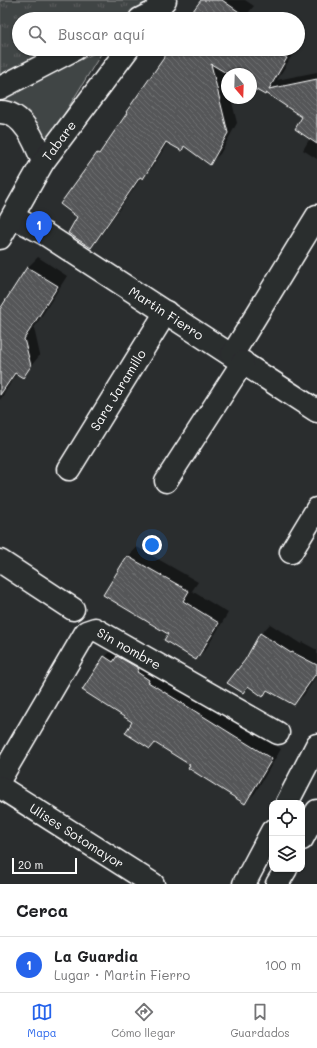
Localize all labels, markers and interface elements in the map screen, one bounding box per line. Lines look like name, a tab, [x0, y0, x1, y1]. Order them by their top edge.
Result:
search box	[12, 12, 305, 56]
icon: search	[26, 23, 48, 45]
text: Buscar aquí	[58, 24, 145, 44]
north arrow	[221, 68, 257, 104]
street label: Tabare	[38, 117, 79, 164]
pin: 1	[26, 211, 52, 244]
street label: Martin Fierro	[126, 282, 208, 343]
street label: Sara Jaramillo	[86, 345, 149, 434]
your location	[142, 535, 162, 555]
street label: Sin nombre	[94, 623, 164, 673]
street label: Ulises Sotomayor	[27, 799, 128, 872]
map controls	[269, 800, 305, 872]
button: locate	[269, 800, 305, 836]
button: layers	[269, 836, 305, 872]
scale bar	[12, 856, 77, 875]
text: 20 m	[18, 857, 43, 872]
text: Cerca	[16, 899, 68, 921]
text: La Guardia	[54, 946, 138, 966]
text: 1	[26, 956, 32, 973]
text: 100 m	[265, 956, 301, 973]
text: Lugar · Martin Fierro	[54, 966, 190, 983]
tab: Mapa	[27, 1001, 57, 1040]
tab: Cómo llegar	[111, 1001, 176, 1040]
tab: Guardados	[230, 1001, 290, 1040]

